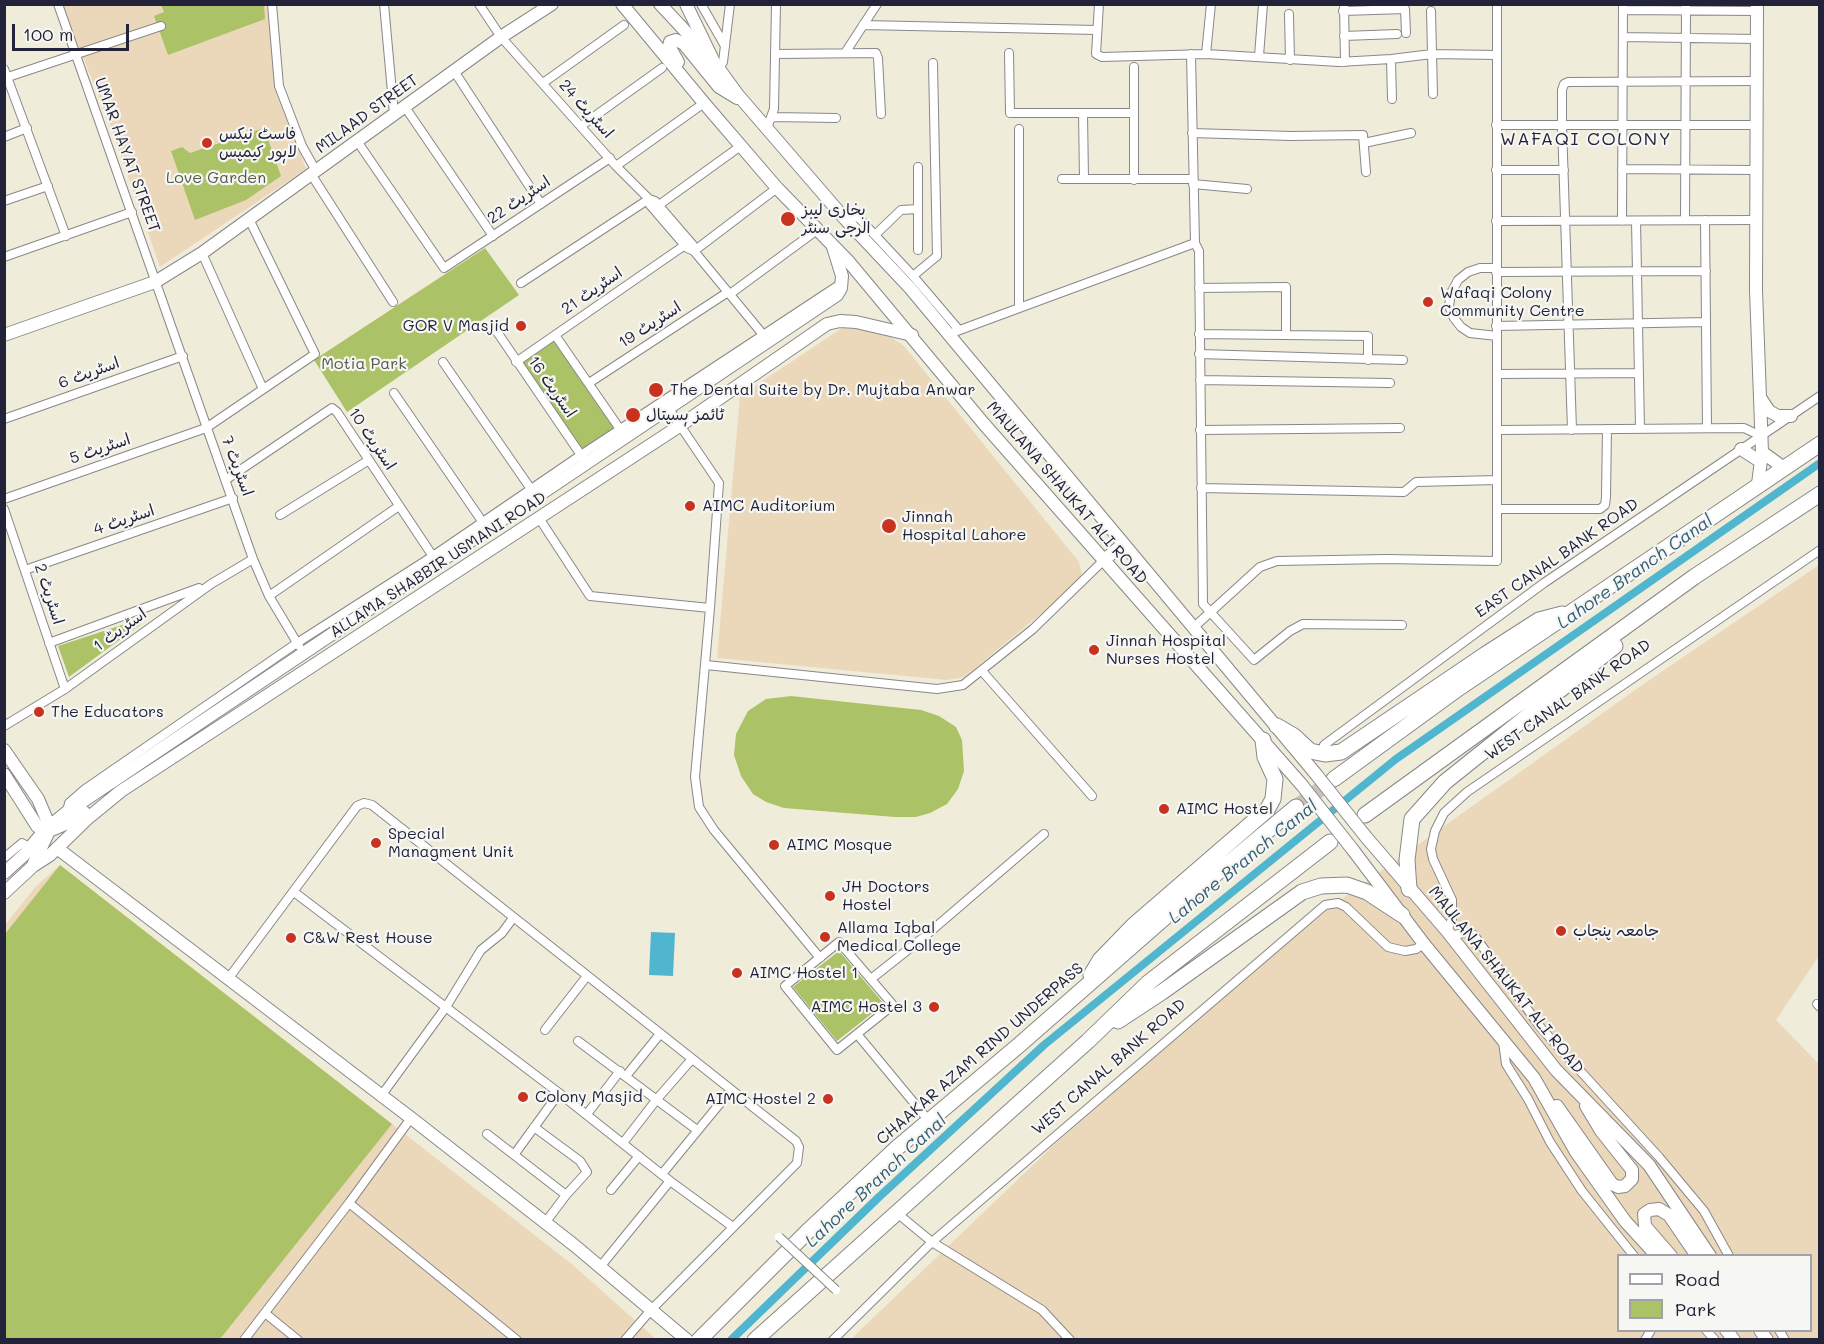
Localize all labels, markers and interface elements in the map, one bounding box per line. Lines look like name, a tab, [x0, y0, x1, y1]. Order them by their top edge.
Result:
scale bar	[15, 12, 132, 50]
text: 100 m	[23, 22, 73, 46]
street label: MILAAD STREET	[312, 70, 422, 158]
street label: UMAR HAYAT STREET	[90, 75, 164, 235]
street label: اسٹریٹ 24	[555, 76, 617, 142]
place label: فاسٹ نیکس لاہور کیمپس	[219, 124, 297, 162]
district label: WAFAQI COLONY	[1500, 128, 1672, 150]
marker: فاسٹ نیکس لاہور کیمپس	[200, 136, 214, 150]
park label: Love Garden	[166, 168, 266, 188]
street label: اسٹریٹ 22	[484, 172, 554, 228]
place label: بخاری لیبز الرجی سنٹر	[802, 200, 870, 238]
marker: بخاری لیبز الرجی سنٹر	[779, 210, 797, 228]
street label: اسٹریٹ 21	[558, 263, 626, 319]
place label: Wafaqi Colony Community Centre	[1440, 283, 1585, 321]
marker: Wafaqi Colony Community Centre	[1421, 295, 1435, 309]
street label: اسٹریٹ 19	[615, 298, 685, 352]
place label: GOR V Masjid	[403, 316, 509, 336]
marker: GOR V Masjid	[514, 319, 528, 333]
street label: اسٹریٹ 6	[56, 353, 122, 393]
street label: اسٹریٹ 16	[524, 353, 580, 421]
park label: Motia Park	[321, 354, 407, 374]
place label: The Dental Suite by Dr. Mujtaba Anwar	[670, 380, 976, 400]
marker: The Dental Suite by Dr. Mujtaba Anwar	[647, 381, 665, 399]
street label: MAULANA SHAUKAT ALI ROAD	[982, 398, 1152, 588]
street label: اسٹریٹ 10	[344, 404, 400, 474]
place label: ٹائمز ہسپتال	[646, 405, 724, 425]
marker: ٹائمز ہسپتال	[624, 406, 642, 424]
street label: اسٹریٹ 5	[67, 430, 133, 468]
street label: اسٹریٹ 7	[217, 433, 257, 499]
street label: ALLAMA SHABBIR USMANI ROAD	[326, 488, 550, 642]
street label: EAST CANAL BANK ROAD	[1472, 494, 1642, 622]
place label: AIMC Auditorium	[702, 496, 835, 516]
marker: AIMC Auditorium	[683, 499, 697, 513]
street label: اسٹریٹ 4	[91, 501, 157, 539]
place label: Jinnah Hospital Lahore	[902, 507, 1026, 545]
water label: Lahore Branch Canal	[1553, 510, 1717, 634]
marker: Jinnah Hospital Lahore	[880, 517, 898, 535]
street label: اسٹریٹ 2	[30, 561, 68, 627]
street label: اسٹریٹ 1	[90, 604, 150, 656]
place label: Jinnah Hospital Nurses Hostel	[1106, 631, 1226, 669]
street label: WEST CANAL BANK ROAD	[1481, 635, 1655, 765]
marker: Jinnah Hospital Nurses Hostel	[1087, 643, 1101, 657]
place label: The Educators	[51, 702, 164, 722]
marker: The Educators	[32, 705, 46, 719]
water label: Lahore Branch Canal	[1164, 795, 1322, 929]
place label: AIMC Hostel	[1176, 799, 1273, 819]
marker: AIMC Hostel	[1157, 802, 1171, 816]
place label: Special Managment Unit	[388, 824, 514, 862]
place label: AIMC Mosque	[786, 835, 892, 855]
marker: Special Managment Unit	[369, 836, 383, 850]
marker: AIMC Mosque	[767, 838, 781, 852]
place label: JH Doctors Hostel	[842, 877, 930, 915]
street label: MAULANA SHAUKAT ALI ROAD	[1424, 882, 1588, 1078]
marker: JH Doctors Hostel	[823, 889, 837, 903]
place label: Allama Iqbal Medical College	[837, 918, 961, 956]
place label: جامعہ پنجاب	[1573, 921, 1659, 941]
marker: جامعہ پنجاب	[1554, 924, 1568, 938]
place label: C&W Rest House	[303, 928, 433, 948]
marker: Allama Iqbal Medical College	[818, 930, 832, 944]
marker: C&W Rest House	[284, 931, 298, 945]
street label: CHAAKAR AZAM RIND UNDERPASS	[873, 959, 1087, 1149]
place label: AIMC Hostel 1	[749, 963, 858, 983]
marker: AIMC Hostel 1	[730, 966, 744, 980]
street label: WEST CANAL BANK ROAD	[1028, 995, 1190, 1139]
place label: AIMC Hostel 3	[810, 997, 922, 1017]
marker: AIMC Hostel 3	[927, 1000, 941, 1014]
place label: Colony Masjid	[535, 1087, 643, 1107]
place label: AIMC Hostel 2	[705, 1089, 816, 1109]
marker: Colony Masjid	[516, 1090, 530, 1104]
marker: AIMC Hostel 2	[821, 1092, 835, 1106]
water label: Lahore Branch Canal	[801, 1110, 951, 1252]
legend	[1617, 1254, 1812, 1332]
text: Road	[1675, 1267, 1720, 1291]
text: Park	[1675, 1297, 1716, 1321]

